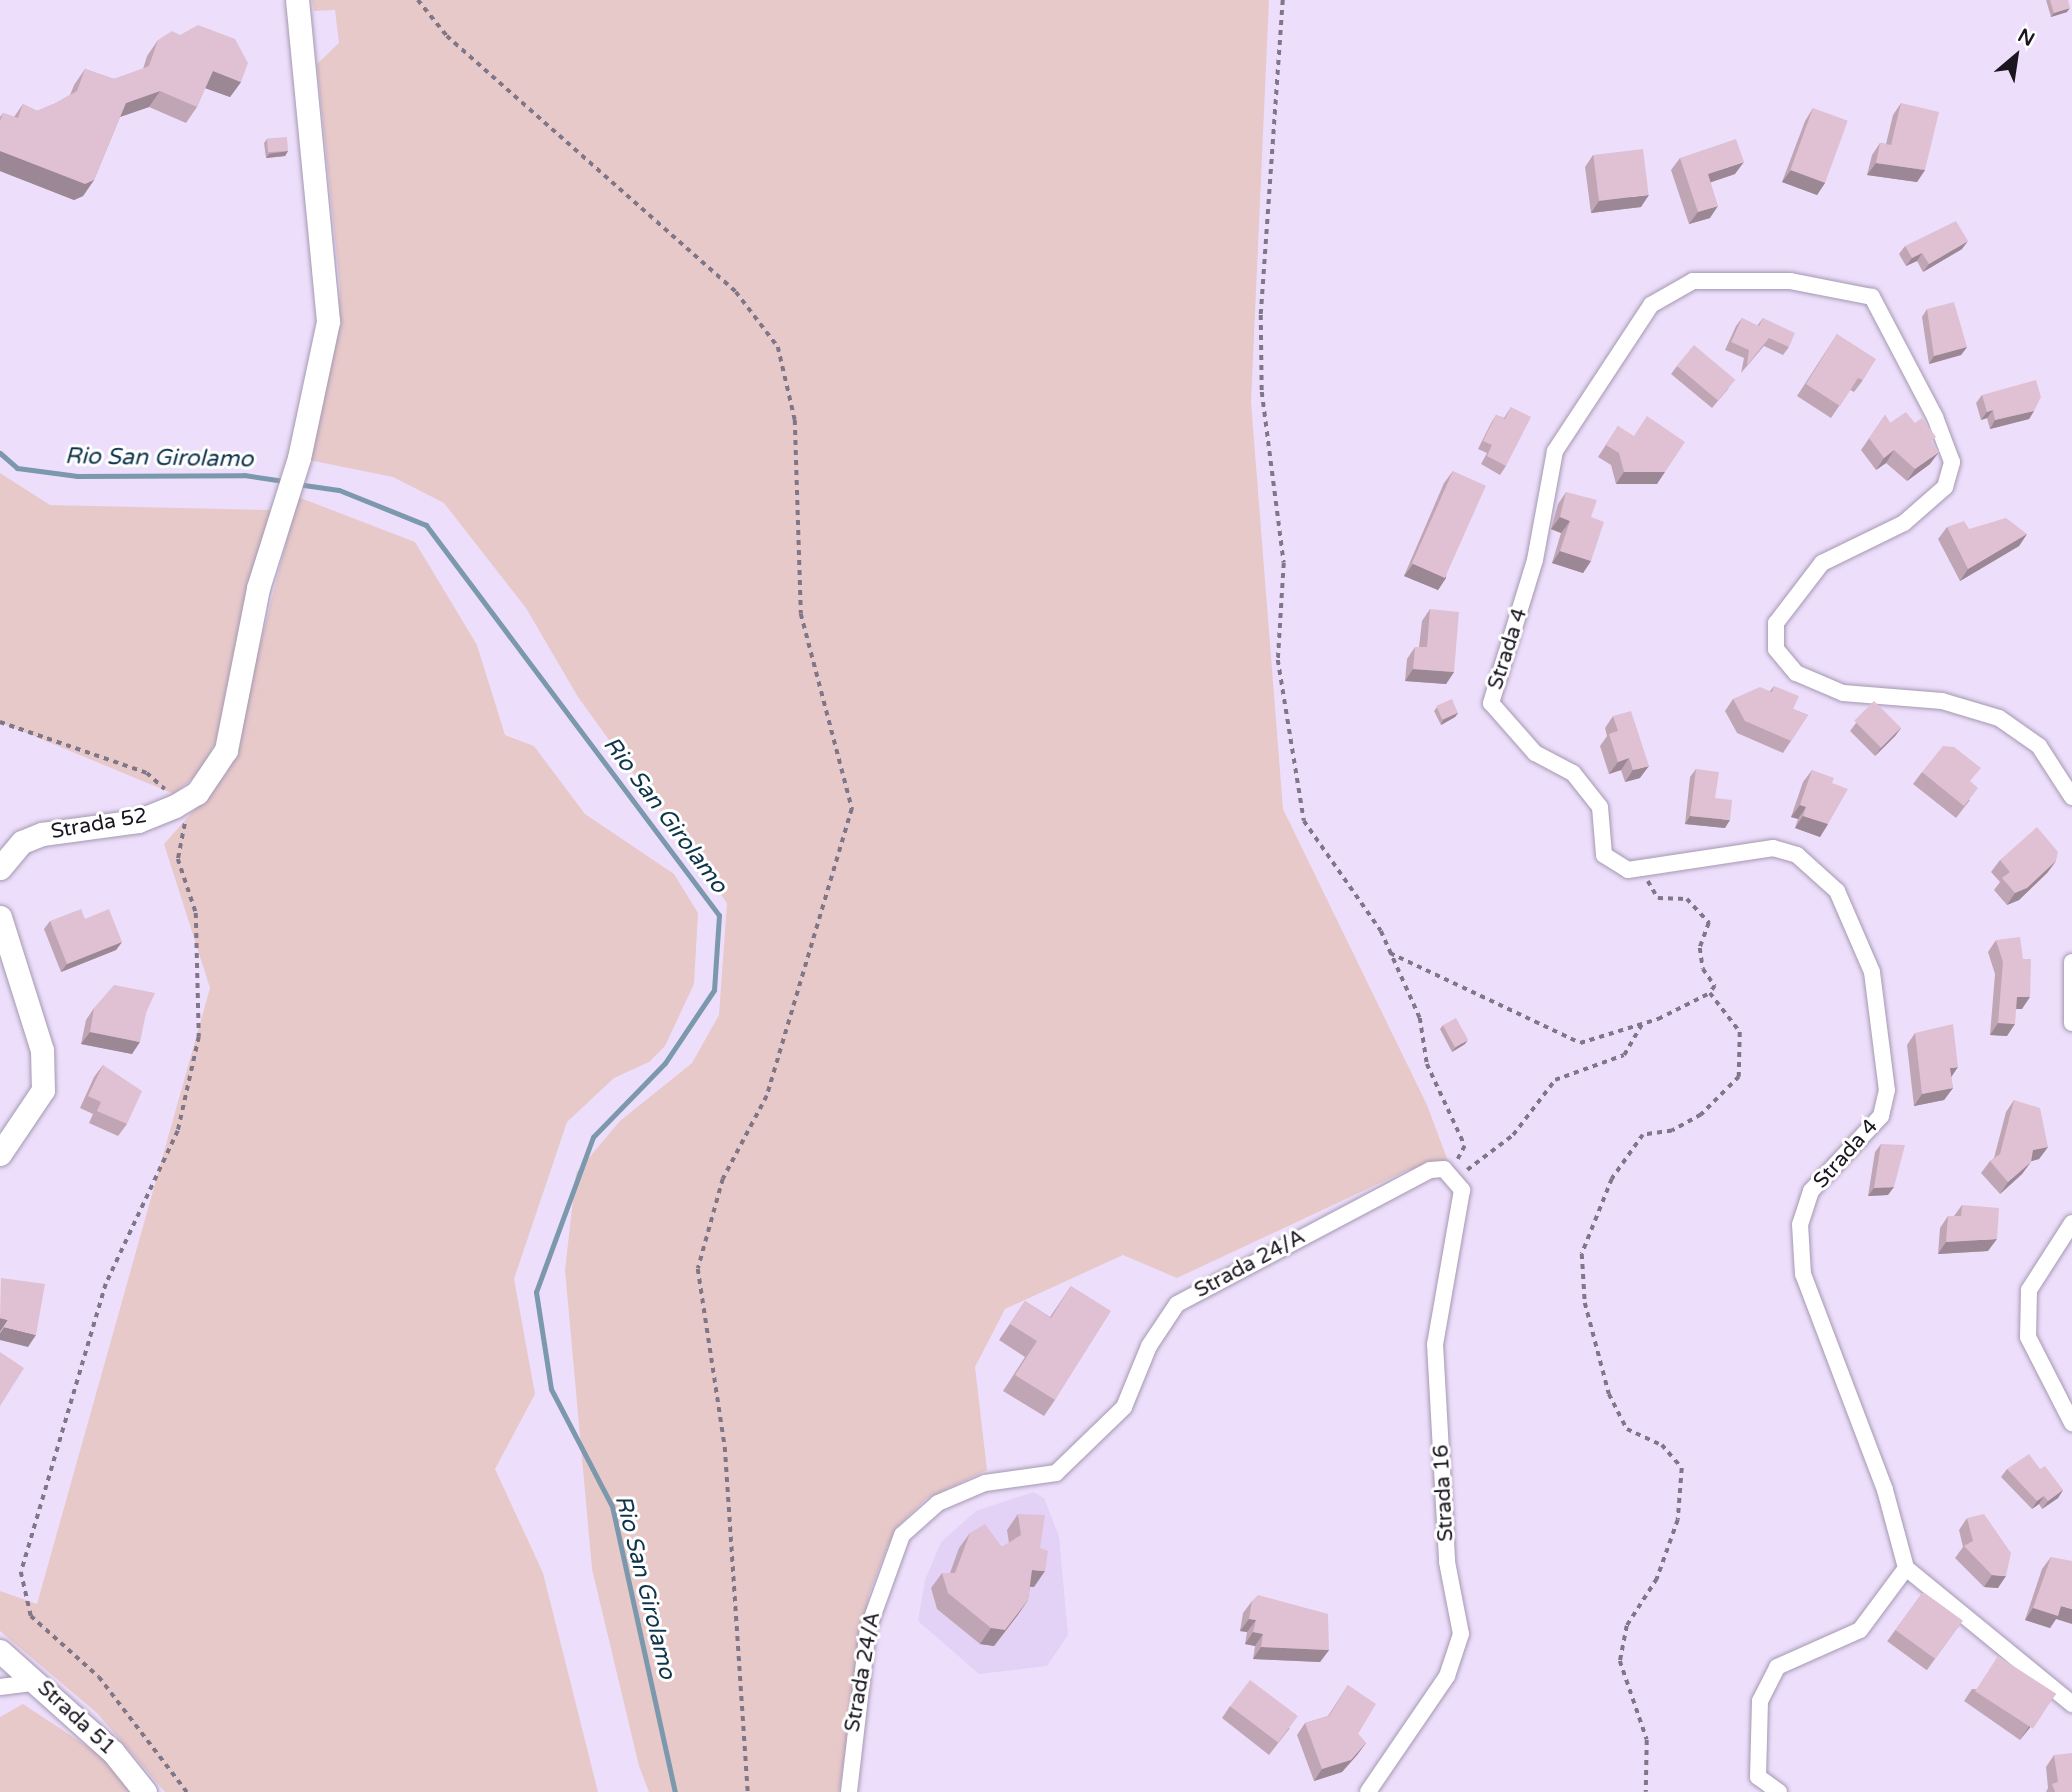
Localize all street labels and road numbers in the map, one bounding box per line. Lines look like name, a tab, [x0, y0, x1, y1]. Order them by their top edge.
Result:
street label: Strada 4	[1483, 605, 1533, 693]
street label: Strada 52	[49, 803, 149, 845]
street label: Strada 4	[1809, 1114, 1883, 1194]
street label: Strada 24/A	[1190, 1224, 1310, 1304]
street label: Strada 16	[1429, 1444, 1459, 1542]
street label: Strada 24/A	[840, 1610, 886, 1734]
street label: Strada 51	[32, 1676, 120, 1760]

